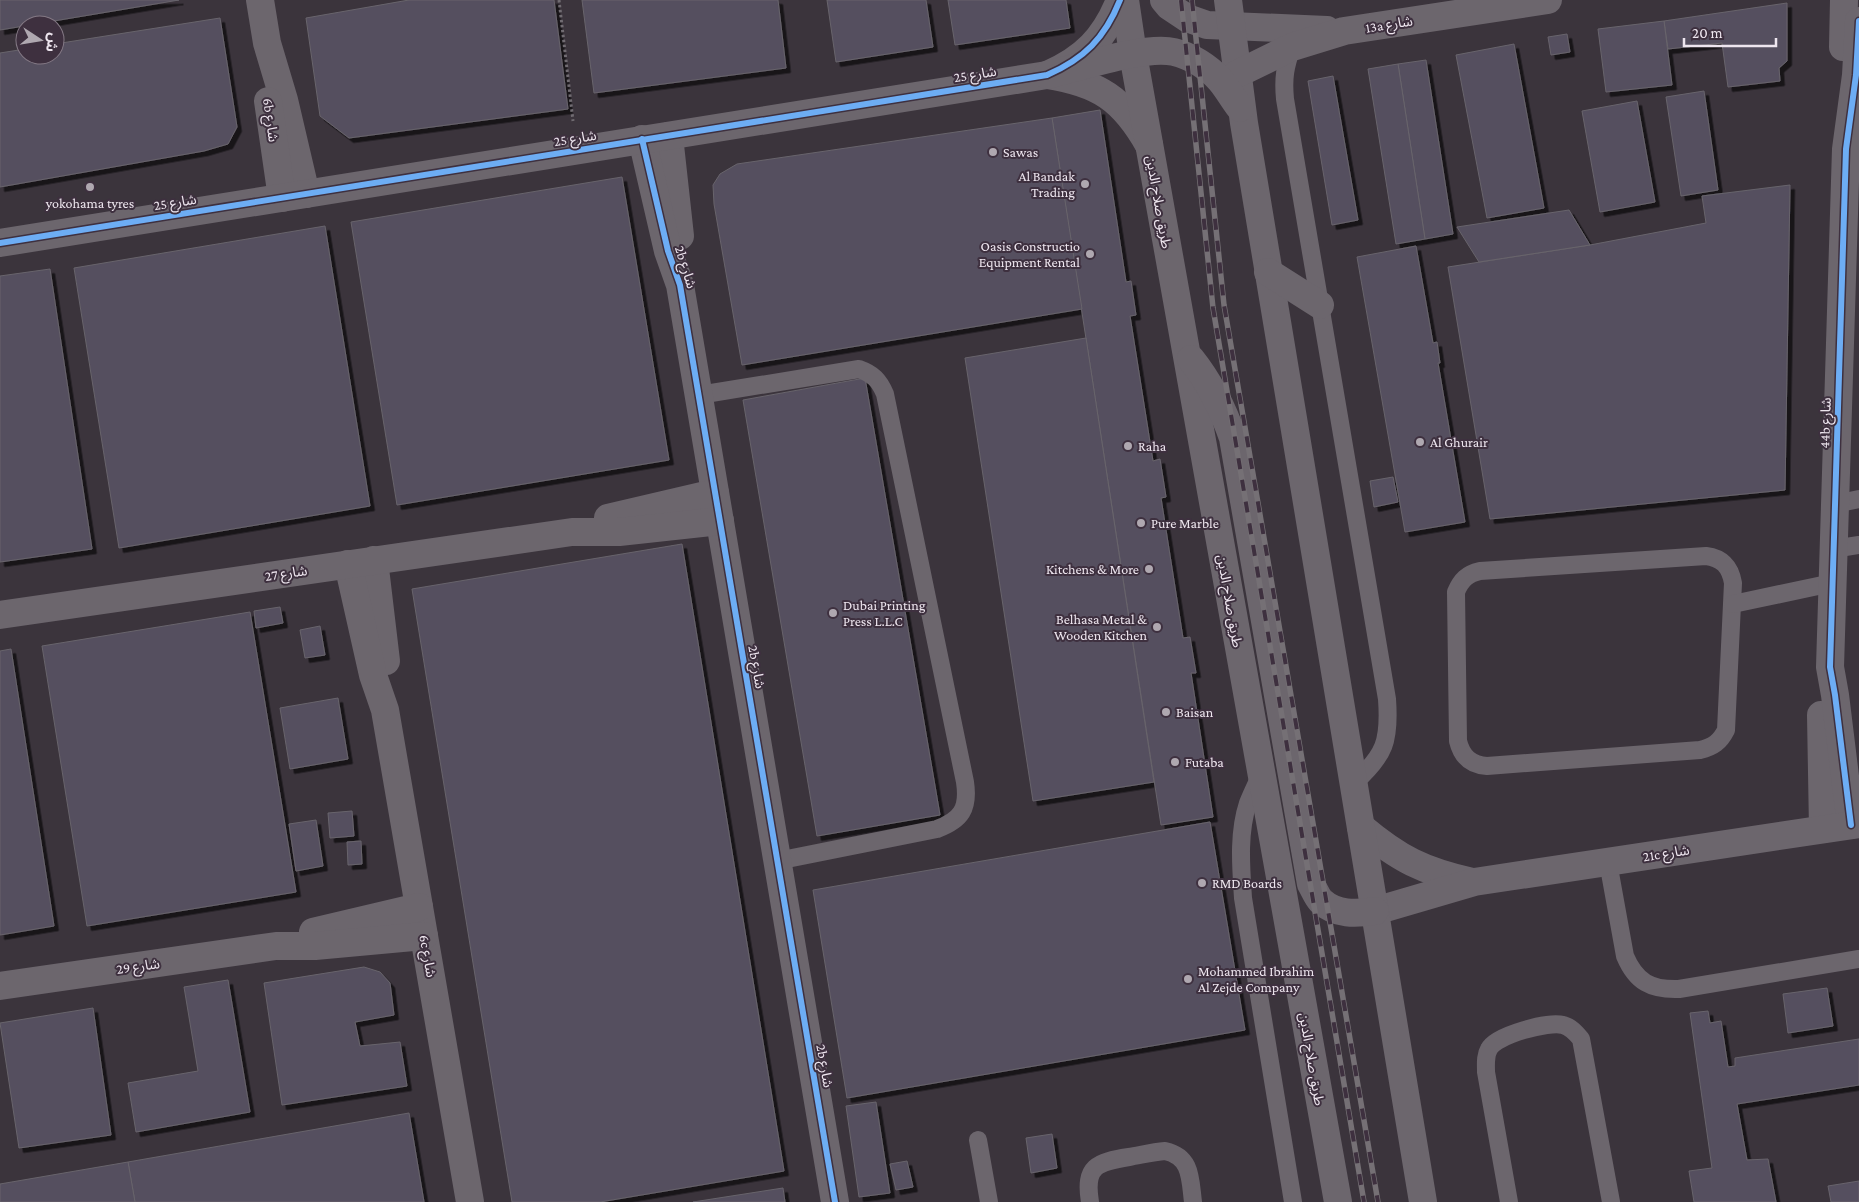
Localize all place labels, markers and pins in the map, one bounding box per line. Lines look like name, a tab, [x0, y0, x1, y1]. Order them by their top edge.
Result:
place label: Sawas	[1003, 144, 1038, 160]
marker: Sawas	[987, 146, 999, 158]
place label: Al Bandak Trading	[1019, 168, 1075, 200]
marker: Al Bandak Trading	[1079, 178, 1091, 190]
marker: yokohama tyres	[84, 181, 96, 193]
place label: yokohama tyres	[45, 195, 134, 211]
place label: Oasis Constructio Equipment Rental	[979, 238, 1080, 270]
marker: Oasis Constructio Equipment Rental	[1084, 248, 1096, 260]
place label: Al Ghurair	[1430, 434, 1488, 450]
marker: Al Ghurair	[1414, 436, 1426, 448]
place label: Raha	[1138, 438, 1167, 454]
marker: Raha	[1122, 440, 1134, 452]
place label: Pure Marble	[1151, 515, 1219, 531]
marker: Pure Marble	[1135, 517, 1147, 529]
place label: Kitchens & More	[1046, 561, 1139, 577]
marker: Kitchens & More	[1143, 563, 1155, 575]
place label: Dubai Printing Press L.L.C	[843, 597, 926, 629]
marker: Dubai Printing Press L.L.C	[827, 607, 839, 619]
place label: Belhasa Metal & Wooden Kitchen	[1054, 611, 1147, 643]
marker: Belhasa Metal & Wooden Kitchen	[1151, 621, 1163, 633]
place label: Baisan	[1176, 704, 1214, 720]
marker: Baisan	[1160, 706, 1172, 718]
place label: Futaba	[1185, 754, 1224, 770]
marker: Futaba	[1169, 756, 1181, 768]
place label: RMD Boards	[1212, 875, 1282, 891]
marker: RMD Boards	[1196, 877, 1208, 889]
place label: Mohammed Ibrahim Al Zejde Company	[1198, 963, 1314, 996]
marker: Mohammed Ibrahim Al Zejde Company	[1182, 973, 1194, 985]

